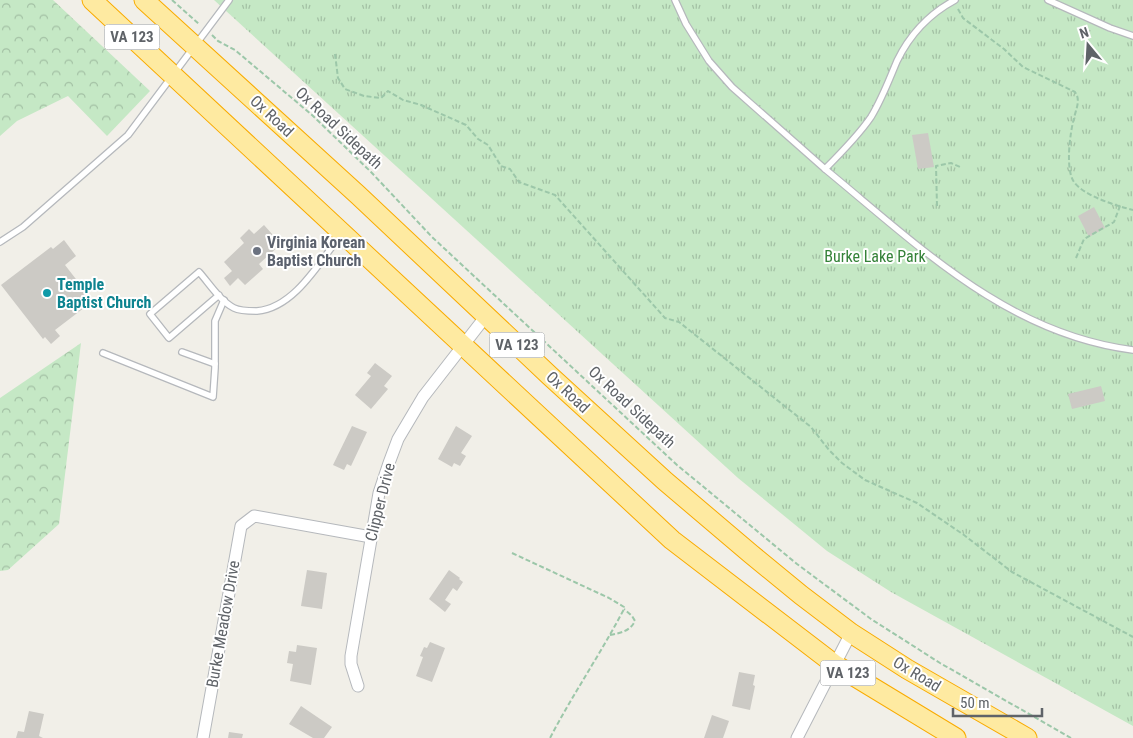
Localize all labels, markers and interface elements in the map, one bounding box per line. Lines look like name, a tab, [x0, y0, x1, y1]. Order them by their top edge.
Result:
north arrow	[1063, 20, 1113, 70]
road number: VA 123	[104, 24, 160, 50]
text: N	[1077, 24, 1091, 42]
street label: Ox Road Sidepath	[292, 83, 386, 173]
street label: Ox Road	[246, 91, 298, 141]
place label: Virginia Korean Baptist Church	[267, 233, 366, 270]
marker: Virginia Korean Baptist Church	[251, 245, 263, 257]
park label: Burke Lake Park	[824, 247, 927, 266]
place label: Temple Baptist Church	[57, 275, 152, 312]
marker: Temple Baptist Church	[41, 287, 53, 299]
road number: VA 123	[490, 332, 544, 358]
street label: Ox Road Sidepath	[585, 362, 679, 452]
street label: Ox Road	[542, 367, 594, 417]
street label: Clipper Drive	[361, 461, 399, 543]
street label: Burke Meadow Drive	[202, 559, 244, 689]
street label: Ox Road	[890, 652, 944, 696]
road number: VA 123	[820, 660, 876, 686]
scale bar	[953, 686, 1042, 718]
text: 50 m	[960, 694, 990, 712]

